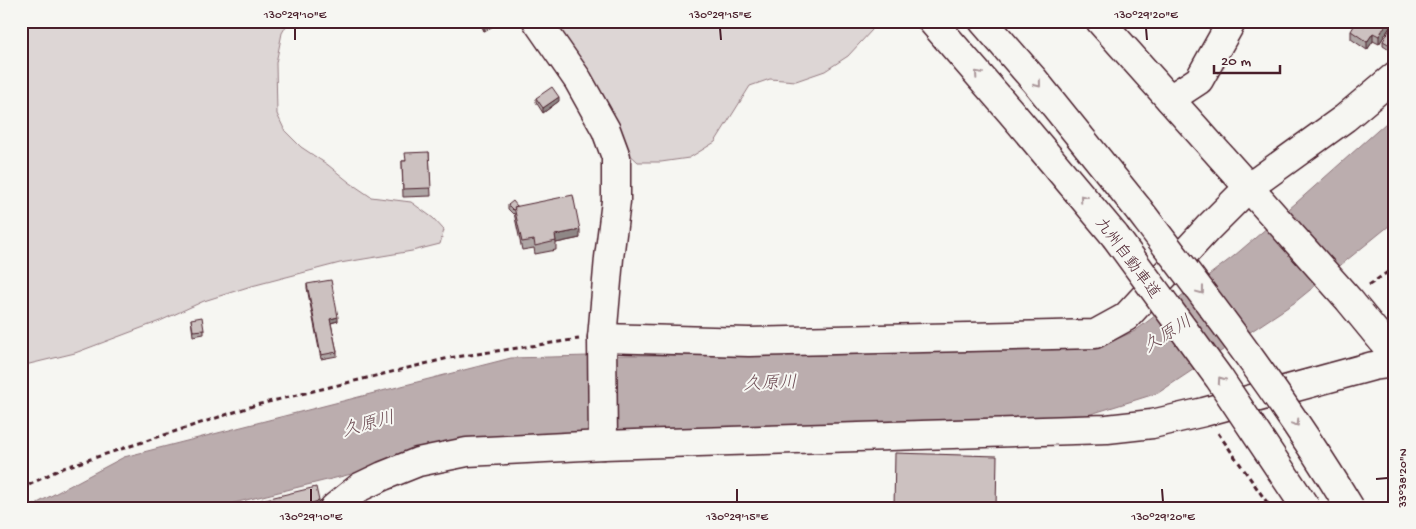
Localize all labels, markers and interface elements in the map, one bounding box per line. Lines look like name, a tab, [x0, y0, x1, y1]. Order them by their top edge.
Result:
text: 130°29'10"E	[263, 9, 327, 23]
text: 130°29'15"E	[688, 9, 751, 23]
text: 130°29'20"E	[1113, 9, 1178, 23]
scale bar	[1214, 42, 1280, 74]
text: 20 m	[1221, 53, 1251, 71]
one-way arrow	[976, 71, 984, 80]
one-way arrow	[1032, 79, 1041, 88]
one-way arrow	[1081, 195, 1089, 204]
street label: 九州自動車道	[1090, 214, 1164, 303]
one-way arrow	[1195, 285, 1203, 294]
water label: 久原川	[1139, 311, 1197, 358]
water label: 久原川	[743, 372, 797, 396]
one-way arrow	[1218, 376, 1227, 386]
water label: 久原川	[340, 407, 397, 443]
one-way arrow	[1290, 417, 1299, 426]
text: 33°38'20"N	[1397, 448, 1411, 509]
text: 130°29'10"E	[279, 511, 343, 525]
text: 130°29'15"E	[705, 511, 768, 525]
text: 130°29'20"E	[1130, 511, 1195, 525]

